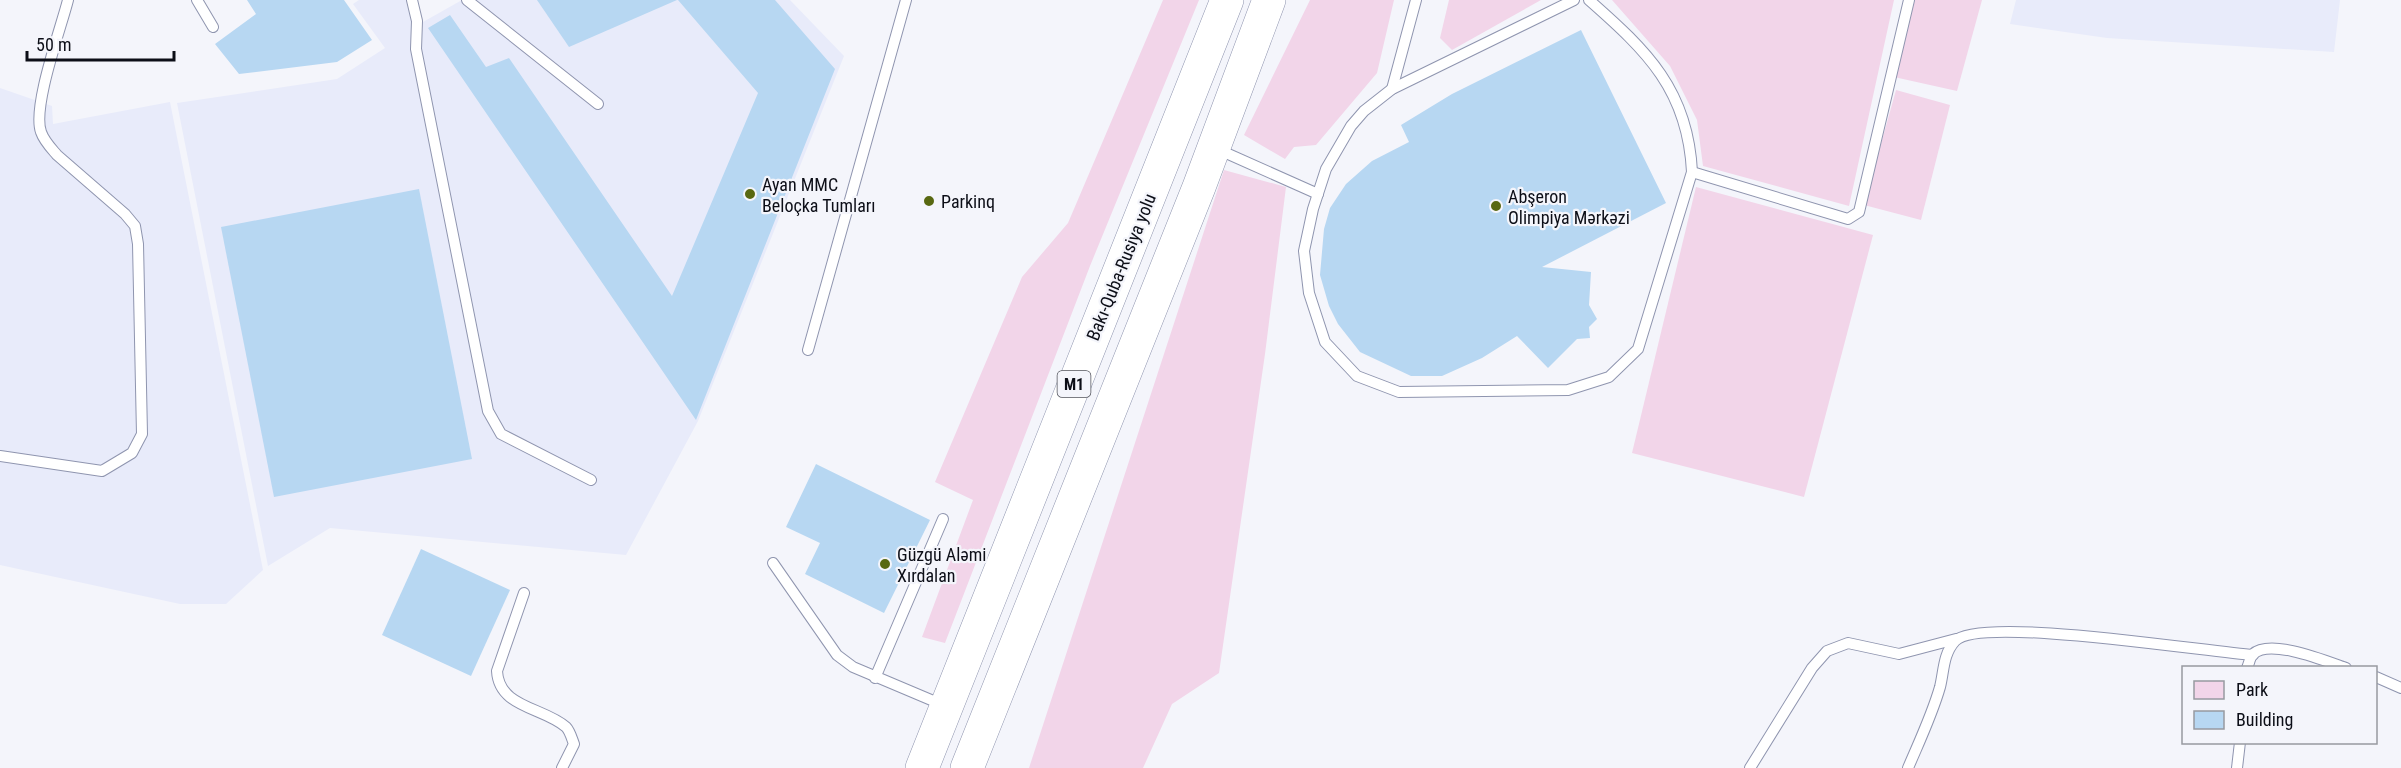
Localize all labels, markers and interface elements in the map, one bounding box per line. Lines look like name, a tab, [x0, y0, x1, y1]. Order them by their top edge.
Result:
scale bar	[27, 24, 174, 62]
text: 50 m	[36, 34, 71, 55]
place label: Ayan MMC Beloçka Tumları	[762, 174, 876, 216]
place label: Abşeron Olimpiya Mərkəzi	[1508, 186, 1630, 228]
marker: Ayan MMC Beloçka Tumları	[743, 187, 757, 201]
street label: Bakı-Quba-Rusiya yolu	[1082, 190, 1160, 344]
place label: Parkinq	[941, 191, 995, 212]
marker: Parkinq	[922, 194, 936, 208]
marker: Abşeron Olimpiya Mərkəzi	[1489, 199, 1503, 213]
road number: M1	[1058, 371, 1090, 397]
place label: Güzgü Aləmi Xırdalan	[897, 544, 986, 586]
marker: Güzgü Aləmi Xırdalan	[878, 557, 892, 571]
legend	[2182, 666, 2377, 744]
text: Park	[2236, 679, 2268, 700]
text: Building	[2236, 709, 2293, 730]

